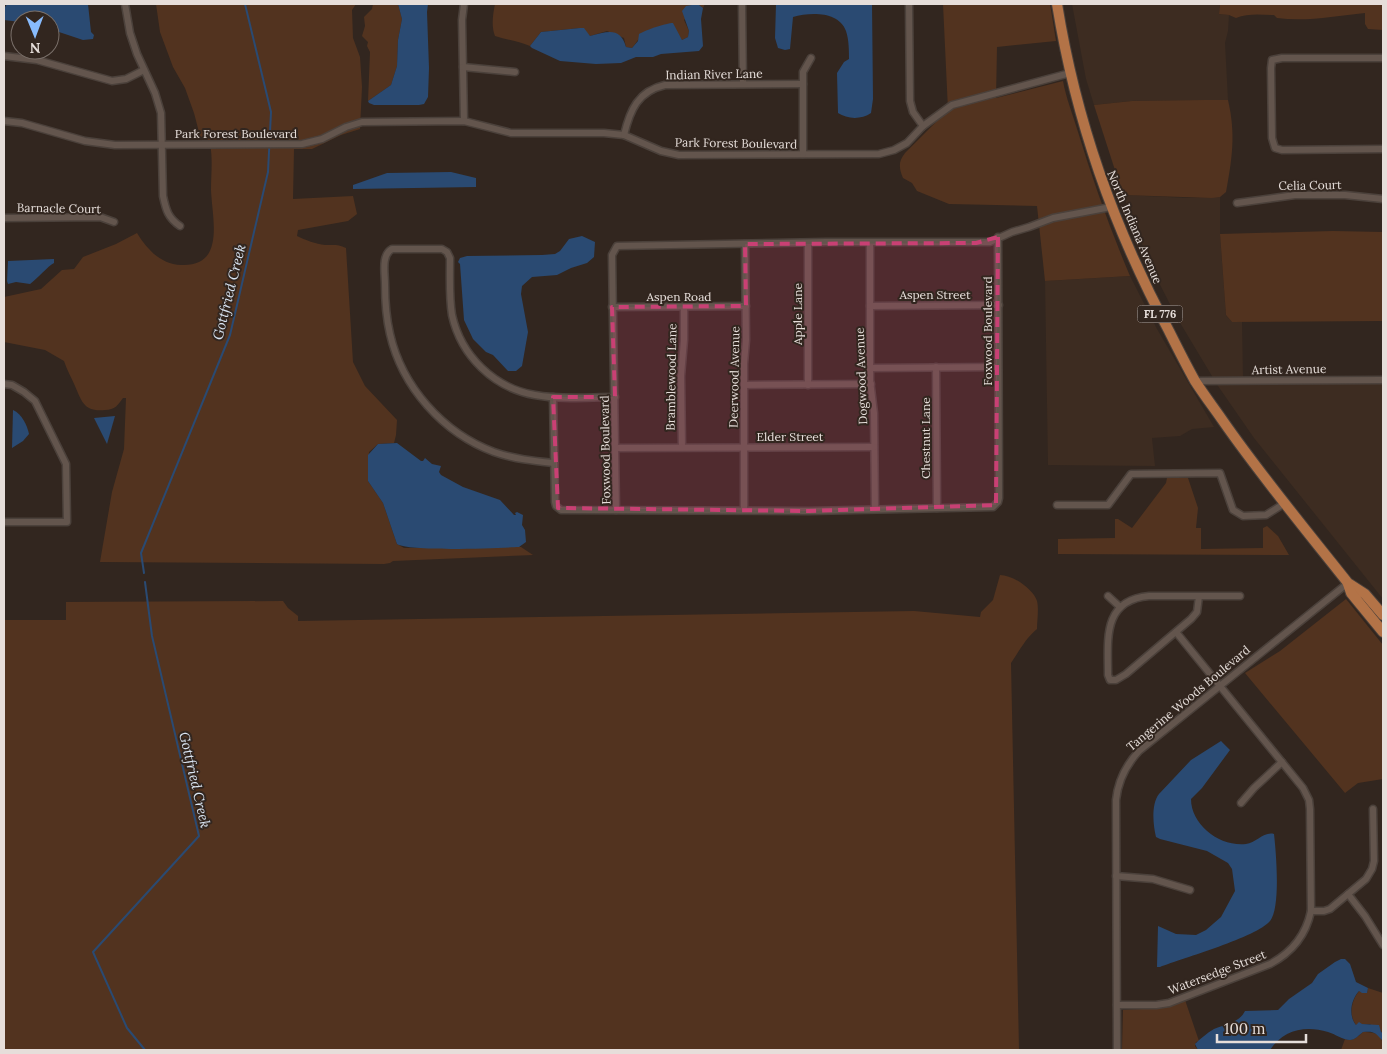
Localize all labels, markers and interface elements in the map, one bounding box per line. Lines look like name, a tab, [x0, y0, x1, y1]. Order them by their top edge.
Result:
north arrow	[10, 10, 60, 60]
text: N	[29, 39, 41, 57]
street label: Indian River Lane	[665, 66, 763, 82]
street label: Park Forest Boulevard	[175, 126, 297, 141]
street label: Park Forest Boulevard	[675, 134, 797, 152]
street label: North Indiana Avenue	[1104, 168, 1166, 286]
street label: Celia Court	[1278, 177, 1342, 193]
street label: Barnacle Court	[17, 200, 102, 216]
water label: Gottfried Creek	[208, 242, 250, 342]
street label: Foxwood Boulevard	[980, 276, 995, 386]
street label: Apple Lane	[790, 283, 805, 346]
street label: Aspen Street	[898, 287, 971, 302]
street label: Aspen Road	[645, 289, 712, 304]
road number: FL 776	[1138, 306, 1182, 322]
street label: Bramblewood Lane	[663, 323, 679, 431]
street label: Deerwood Avenue	[726, 326, 742, 428]
street label: Dogwood Avenue	[852, 327, 870, 425]
street label: Artist Avenue	[1250, 361, 1327, 377]
street label: Foxwood Boulevard	[597, 395, 613, 505]
street label: Chestnut Lane	[918, 397, 933, 479]
street label: Elder Street	[757, 429, 824, 444]
street label: Tangerine Woods Boulevard	[1123, 642, 1253, 754]
water label: Gottfried Creek	[175, 730, 215, 830]
street label: Watersedge Street	[1166, 946, 1268, 998]
scale bar	[1217, 1012, 1306, 1044]
text: 100 m	[1224, 1019, 1265, 1038]

